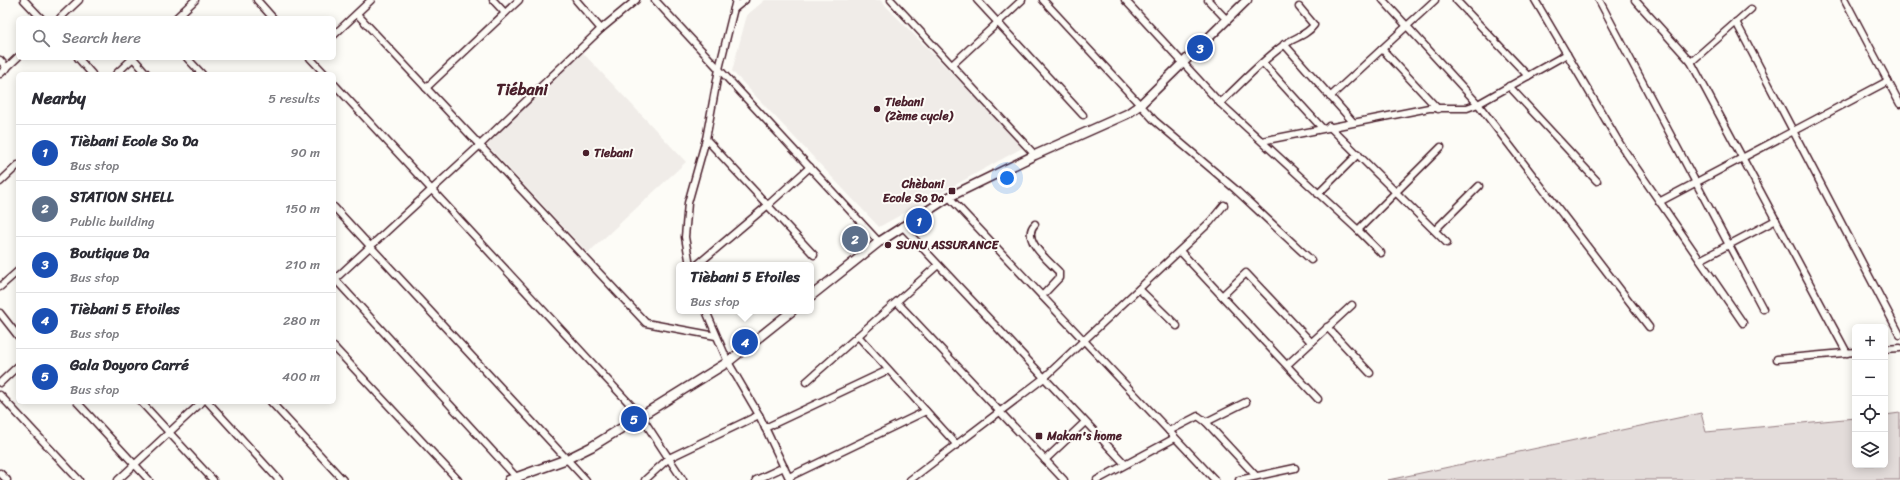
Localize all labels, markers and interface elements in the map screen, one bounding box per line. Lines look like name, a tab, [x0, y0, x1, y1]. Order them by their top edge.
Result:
search box	[16, 16, 336, 60]
text: Search here	[62, 25, 141, 51]
icon: search	[30, 27, 52, 49]
pin: 3	[1187, 33, 1213, 63]
district label: Tiébani	[496, 75, 548, 104]
text: Nearby	[32, 83, 86, 113]
text: 5 results	[268, 87, 320, 110]
place label: Tiebani (2ème cycle)	[885, 91, 954, 127]
marker: Tiebani (2ème cycle)	[872, 104, 882, 114]
text: Tièbani Ecole So Da	[70, 128, 199, 154]
text: 1	[42, 141, 48, 164]
text: 90 m	[290, 141, 320, 164]
place label: Tiebani	[594, 142, 633, 164]
marker: Tiebani	[581, 148, 591, 158]
text: Bus stop	[70, 154, 119, 177]
your location	[997, 168, 1017, 188]
place label: Chèbani Ecole So Da	[883, 173, 945, 209]
text: STATION SHELL	[70, 184, 174, 210]
marker: Chèbani Ecole So Da	[947, 186, 957, 196]
text: 2	[41, 197, 49, 220]
text: 150 m	[285, 197, 320, 220]
pin: 1	[906, 206, 932, 236]
text: Public building	[70, 210, 155, 233]
pin: 2	[842, 224, 868, 254]
place label: SUNU ASSURANCE	[895, 234, 1000, 256]
text: Boutique Da	[70, 240, 149, 266]
marker: SUNU ASSURANCE	[883, 240, 893, 250]
text: 3	[41, 253, 49, 276]
text: 210 m	[285, 253, 320, 276]
popup	[676, 262, 814, 314]
text: Tièbani 5 Etoiles	[690, 264, 800, 290]
text: Bus stop	[70, 266, 119, 289]
text: Bus stop	[690, 290, 739, 313]
text: Tièbani 5 Etoiles	[70, 296, 180, 322]
text: 4	[41, 309, 49, 332]
text: 280 m	[283, 309, 320, 332]
text: Bus stop	[70, 322, 119, 345]
map controls	[1852, 324, 1888, 468]
button: +	[1852, 324, 1888, 360]
pin: 4	[732, 327, 758, 357]
text: Gala Doyoro Carré	[70, 352, 189, 378]
button: −	[1852, 360, 1888, 396]
text: 5	[41, 365, 49, 388]
text: 400 m	[282, 365, 320, 388]
text: Bus stop	[70, 378, 119, 401]
button: locate	[1852, 396, 1888, 432]
pin: 5	[621, 404, 647, 434]
place label: Makan's home	[1046, 425, 1123, 447]
marker: Makan's home	[1034, 431, 1044, 441]
button: layers	[1852, 432, 1888, 468]

